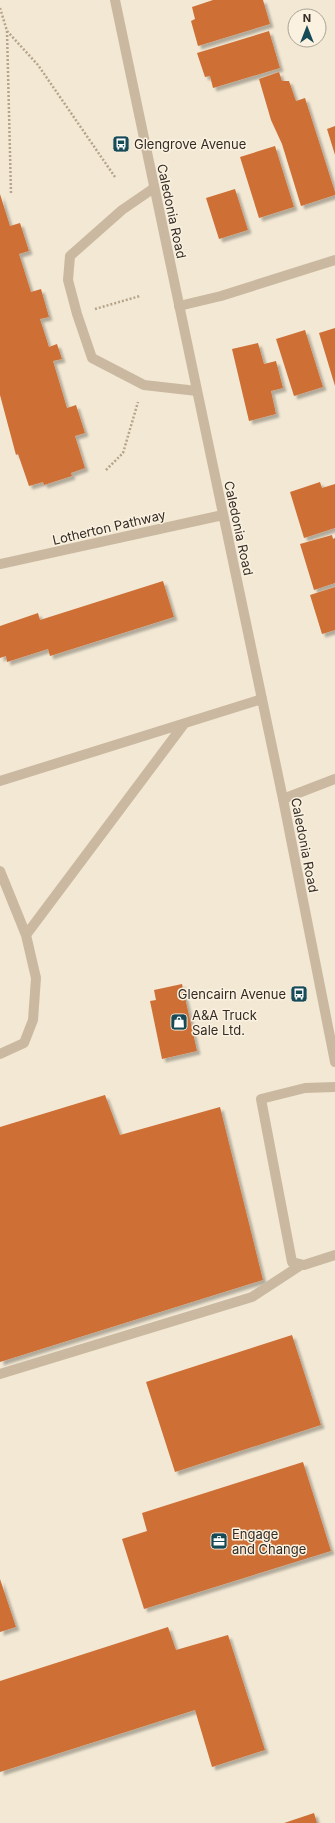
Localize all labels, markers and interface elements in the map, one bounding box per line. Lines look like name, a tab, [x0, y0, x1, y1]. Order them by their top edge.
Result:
north arrow	[287, 8, 327, 48]
text: N	[303, 11, 311, 25]
bus stop icon: Glengrove Avenue	[111, 134, 131, 154]
place label: Glengrove Avenue	[134, 136, 246, 152]
street label: Caledonia Road	[154, 162, 190, 260]
street label: Caledonia Road	[221, 479, 257, 577]
street label: Lotherton Pathway	[51, 506, 167, 548]
street label: Caledonia Road	[288, 796, 322, 894]
bus stop icon: Glencairn Avenue	[289, 984, 309, 1004]
place label: Glencairn Avenue	[178, 986, 286, 1002]
place label: A&A Truck Sale Ltd.	[192, 1007, 257, 1038]
shop icon: A&A Truck Sale Ltd.	[169, 1012, 189, 1032]
place label: Engage and Change	[232, 1526, 306, 1557]
office icon: Engage and Change	[209, 1531, 229, 1551]

